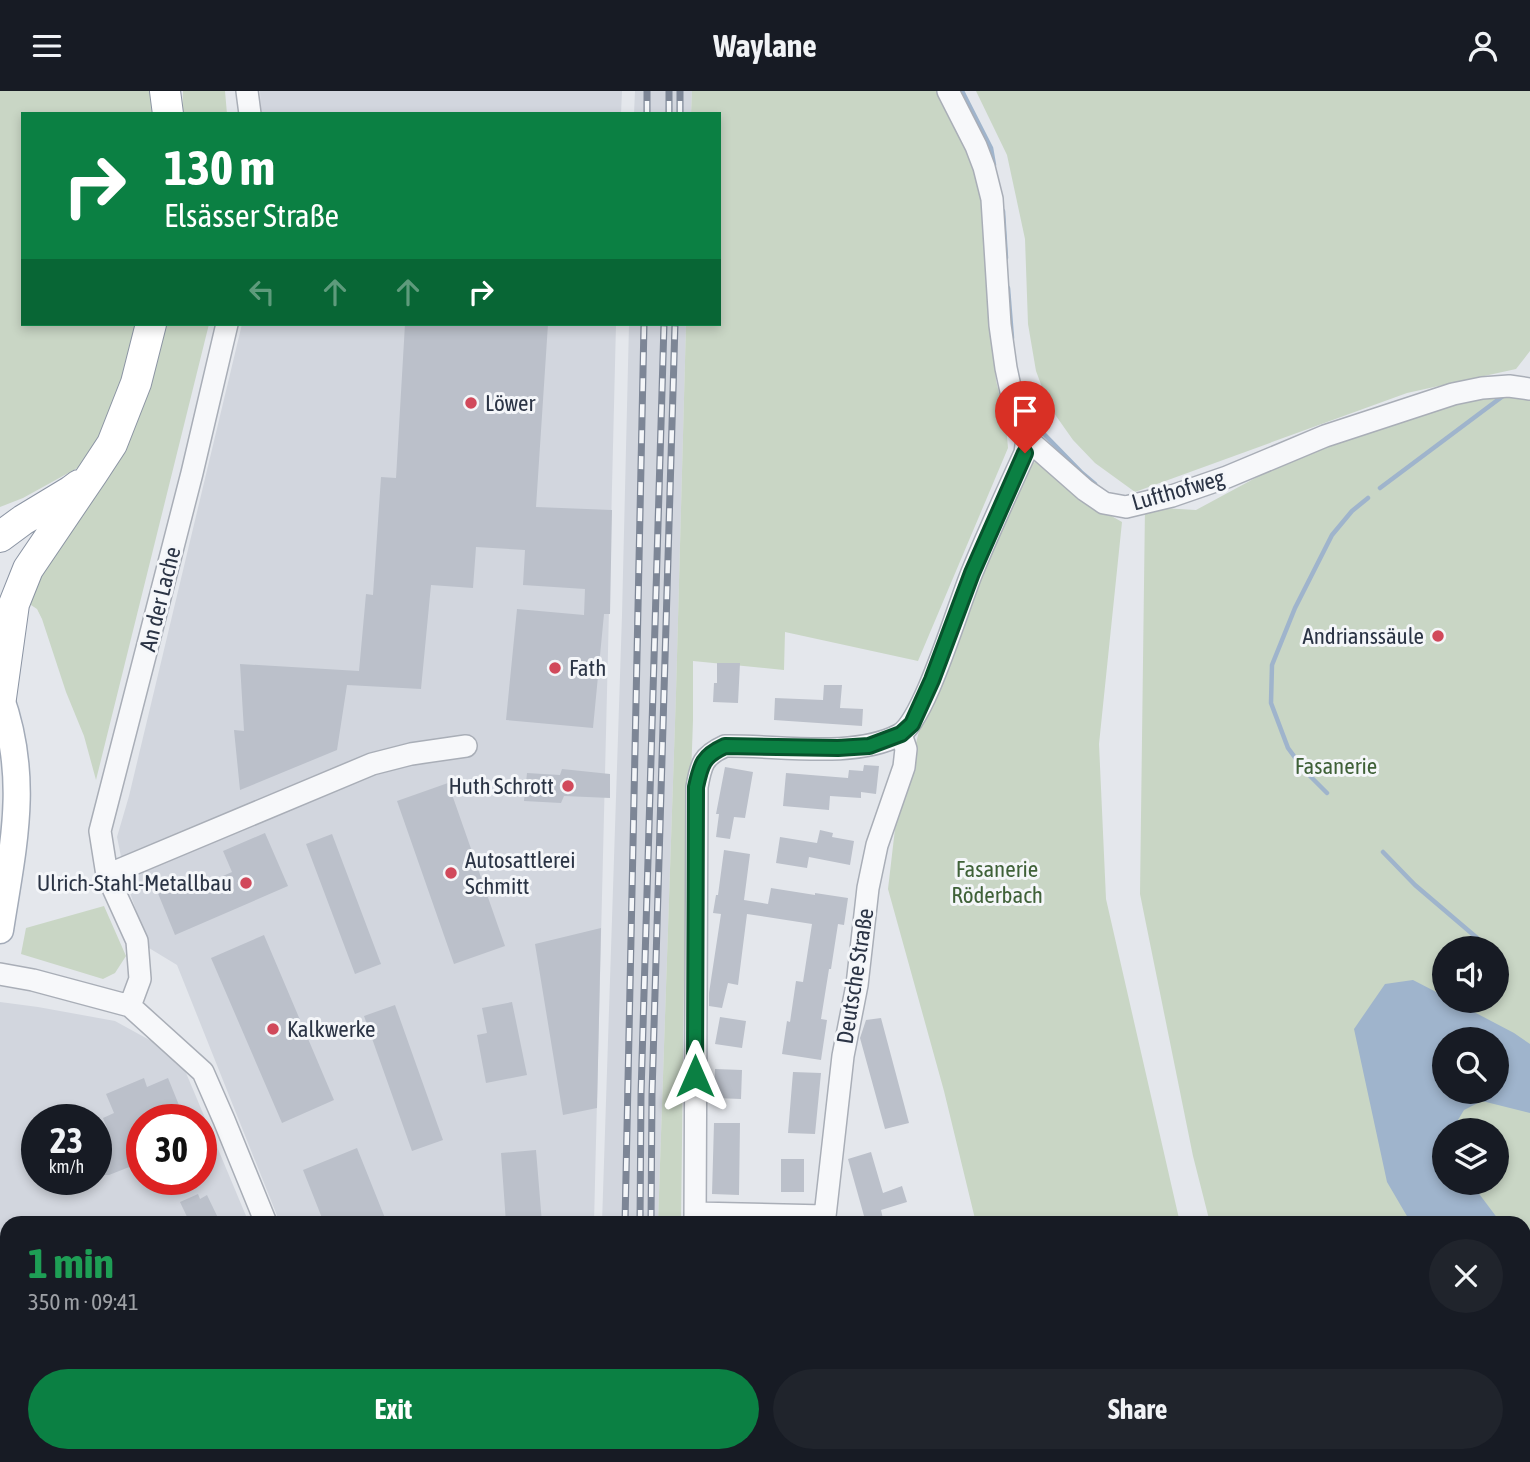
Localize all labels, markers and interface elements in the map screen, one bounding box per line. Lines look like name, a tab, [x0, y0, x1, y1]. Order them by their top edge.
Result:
icon: menu	[28, 27, 66, 65]
text: Waylane	[713, 27, 817, 64]
icon: person	[1464, 27, 1502, 65]
text: 130 m	[164, 139, 275, 195]
icon: right	[49, 140, 140, 231]
text: Elsässer Straße	[164, 197, 339, 234]
icon: left	[243, 273, 281, 311]
icon: ahead	[316, 273, 354, 311]
icon: ahead	[389, 273, 427, 311]
icon: right	[462, 273, 500, 311]
pin	[995, 381, 1055, 453]
place label: Löwer	[485, 390, 536, 416]
icon: arrive	[1006, 392, 1044, 430]
marker: Löwer	[463, 395, 479, 411]
street label: Lufthofweg	[1129, 464, 1227, 516]
street label: An der Lache	[134, 544, 186, 654]
place label: Andrianssäule	[1302, 623, 1424, 649]
marker: Andrianssäule	[1430, 628, 1446, 644]
place label: Fath	[569, 655, 606, 681]
marker: Fath	[547, 660, 563, 676]
park label: Fasanerie	[1295, 753, 1377, 779]
place label: Huth Schrott	[448, 773, 554, 799]
marker: Huth Schrott	[560, 778, 576, 794]
place label: Autosattlerei Schmitt	[465, 847, 575, 899]
park label: Fasanerie Röderbach	[951, 856, 1043, 908]
marker: Autosattlerei Schmitt	[443, 865, 459, 881]
place label: Ulrich-Stahl-Metallbau	[37, 870, 232, 896]
marker: Ulrich-Stahl-Metallbau	[238, 875, 254, 891]
street label: Deutsche Straße	[831, 906, 879, 1046]
map controls	[1432, 936, 1509, 1195]
button: sound	[1432, 936, 1509, 1013]
place label: Kalkwerke	[287, 1016, 376, 1042]
marker: Kalkwerke	[265, 1021, 281, 1037]
button: search	[1432, 1027, 1509, 1104]
position arrow	[658, 1039, 732, 1113]
speed limit sign: 30	[126, 1104, 217, 1195]
button: layers	[1432, 1118, 1509, 1195]
text: 23	[50, 1120, 83, 1160]
text: km/h	[49, 1156, 84, 1177]
text: 1 min	[28, 1239, 114, 1287]
button: close	[1429, 1239, 1503, 1313]
text: 350 m · 09:41	[28, 1289, 139, 1315]
button: Exit	[28, 1369, 759, 1449]
button: Share	[773, 1369, 1503, 1449]

